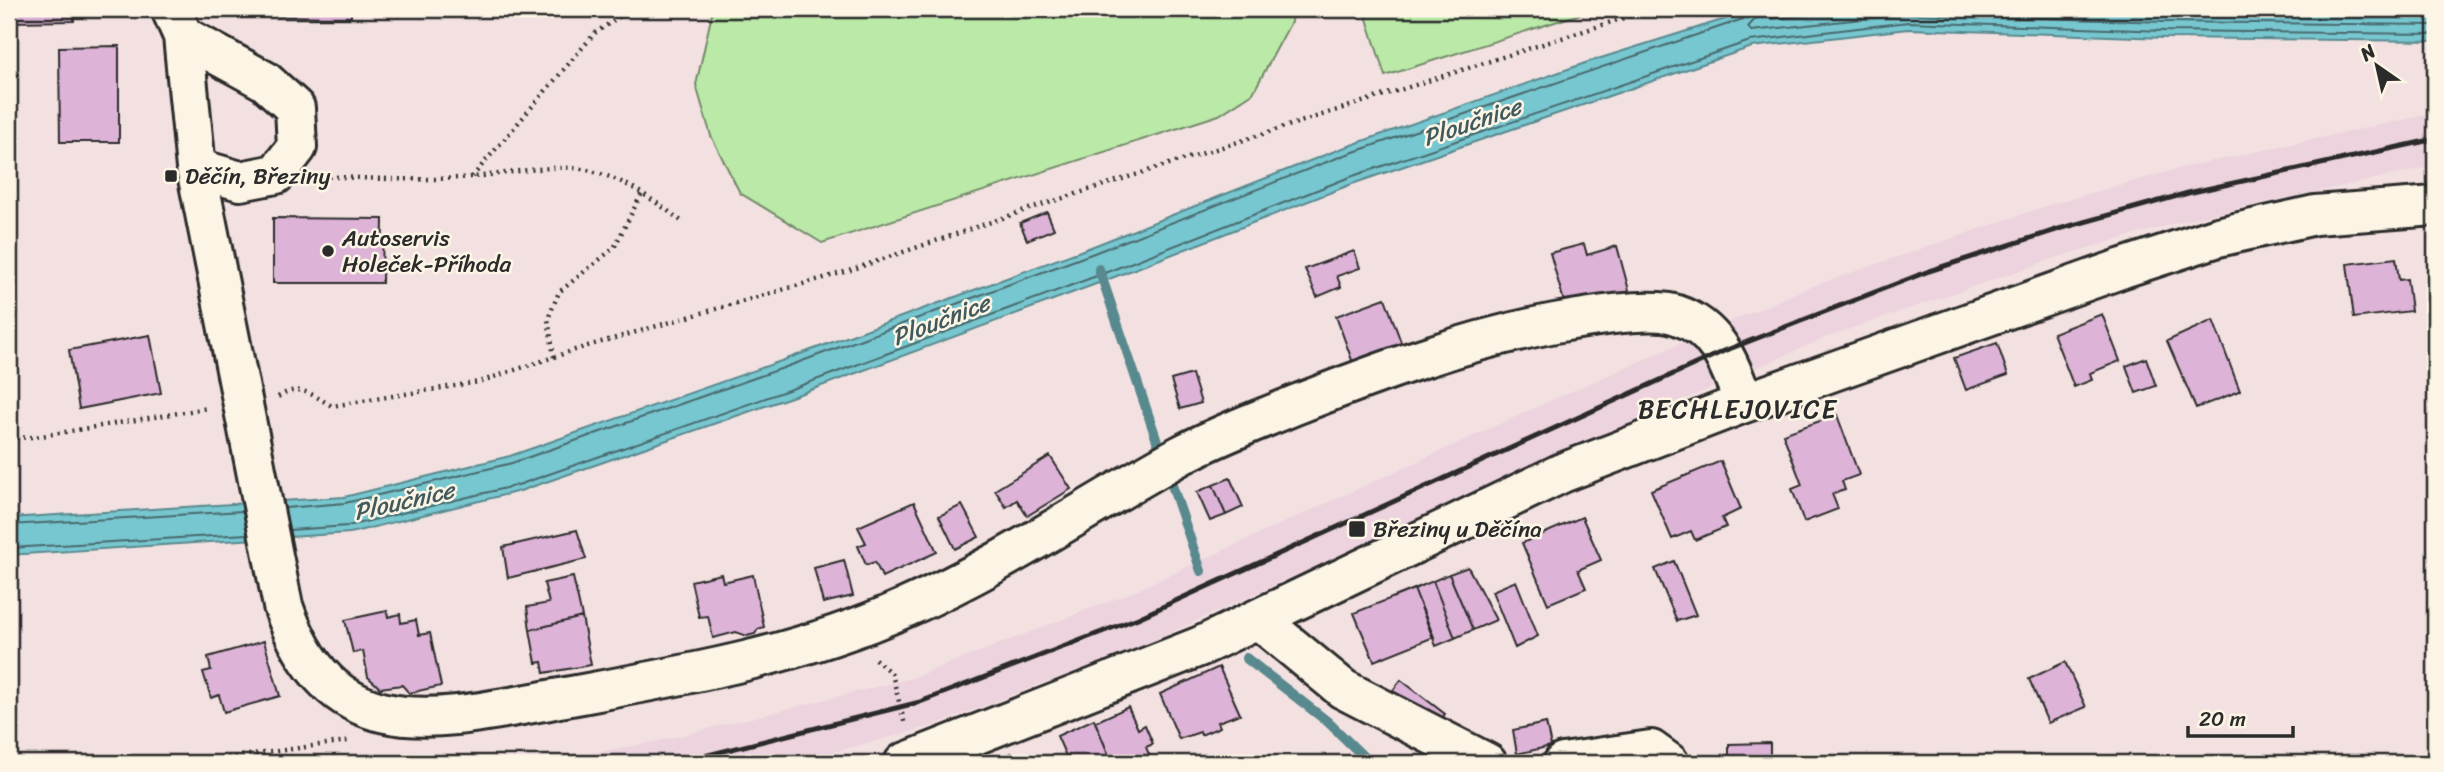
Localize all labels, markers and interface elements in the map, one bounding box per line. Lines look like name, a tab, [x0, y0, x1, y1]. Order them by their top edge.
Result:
north arrow	[2342, 32, 2412, 102]
text: N	[2352, 34, 2383, 70]
water label: Ploučnice	[1417, 85, 1530, 159]
place label: Děčín, Březiny	[185, 156, 330, 197]
marker: Děčín, Březiny	[163, 168, 179, 184]
place label: Autoservis Holeček-Příhoda	[341, 218, 511, 285]
marker: Autoservis Holeček-Příhoda	[320, 243, 336, 259]
water label: Ploučnice	[886, 281, 999, 358]
district label: BECHLEJOVICE	[1638, 386, 1838, 432]
water label: Ploučnice	[349, 468, 461, 533]
place label: Březiny u Děčína	[1373, 509, 1542, 550]
marker: Březiny u Děčína	[1347, 519, 1367, 539]
scale bar	[2188, 695, 2294, 739]
text: 20 m	[2199, 700, 2246, 738]

